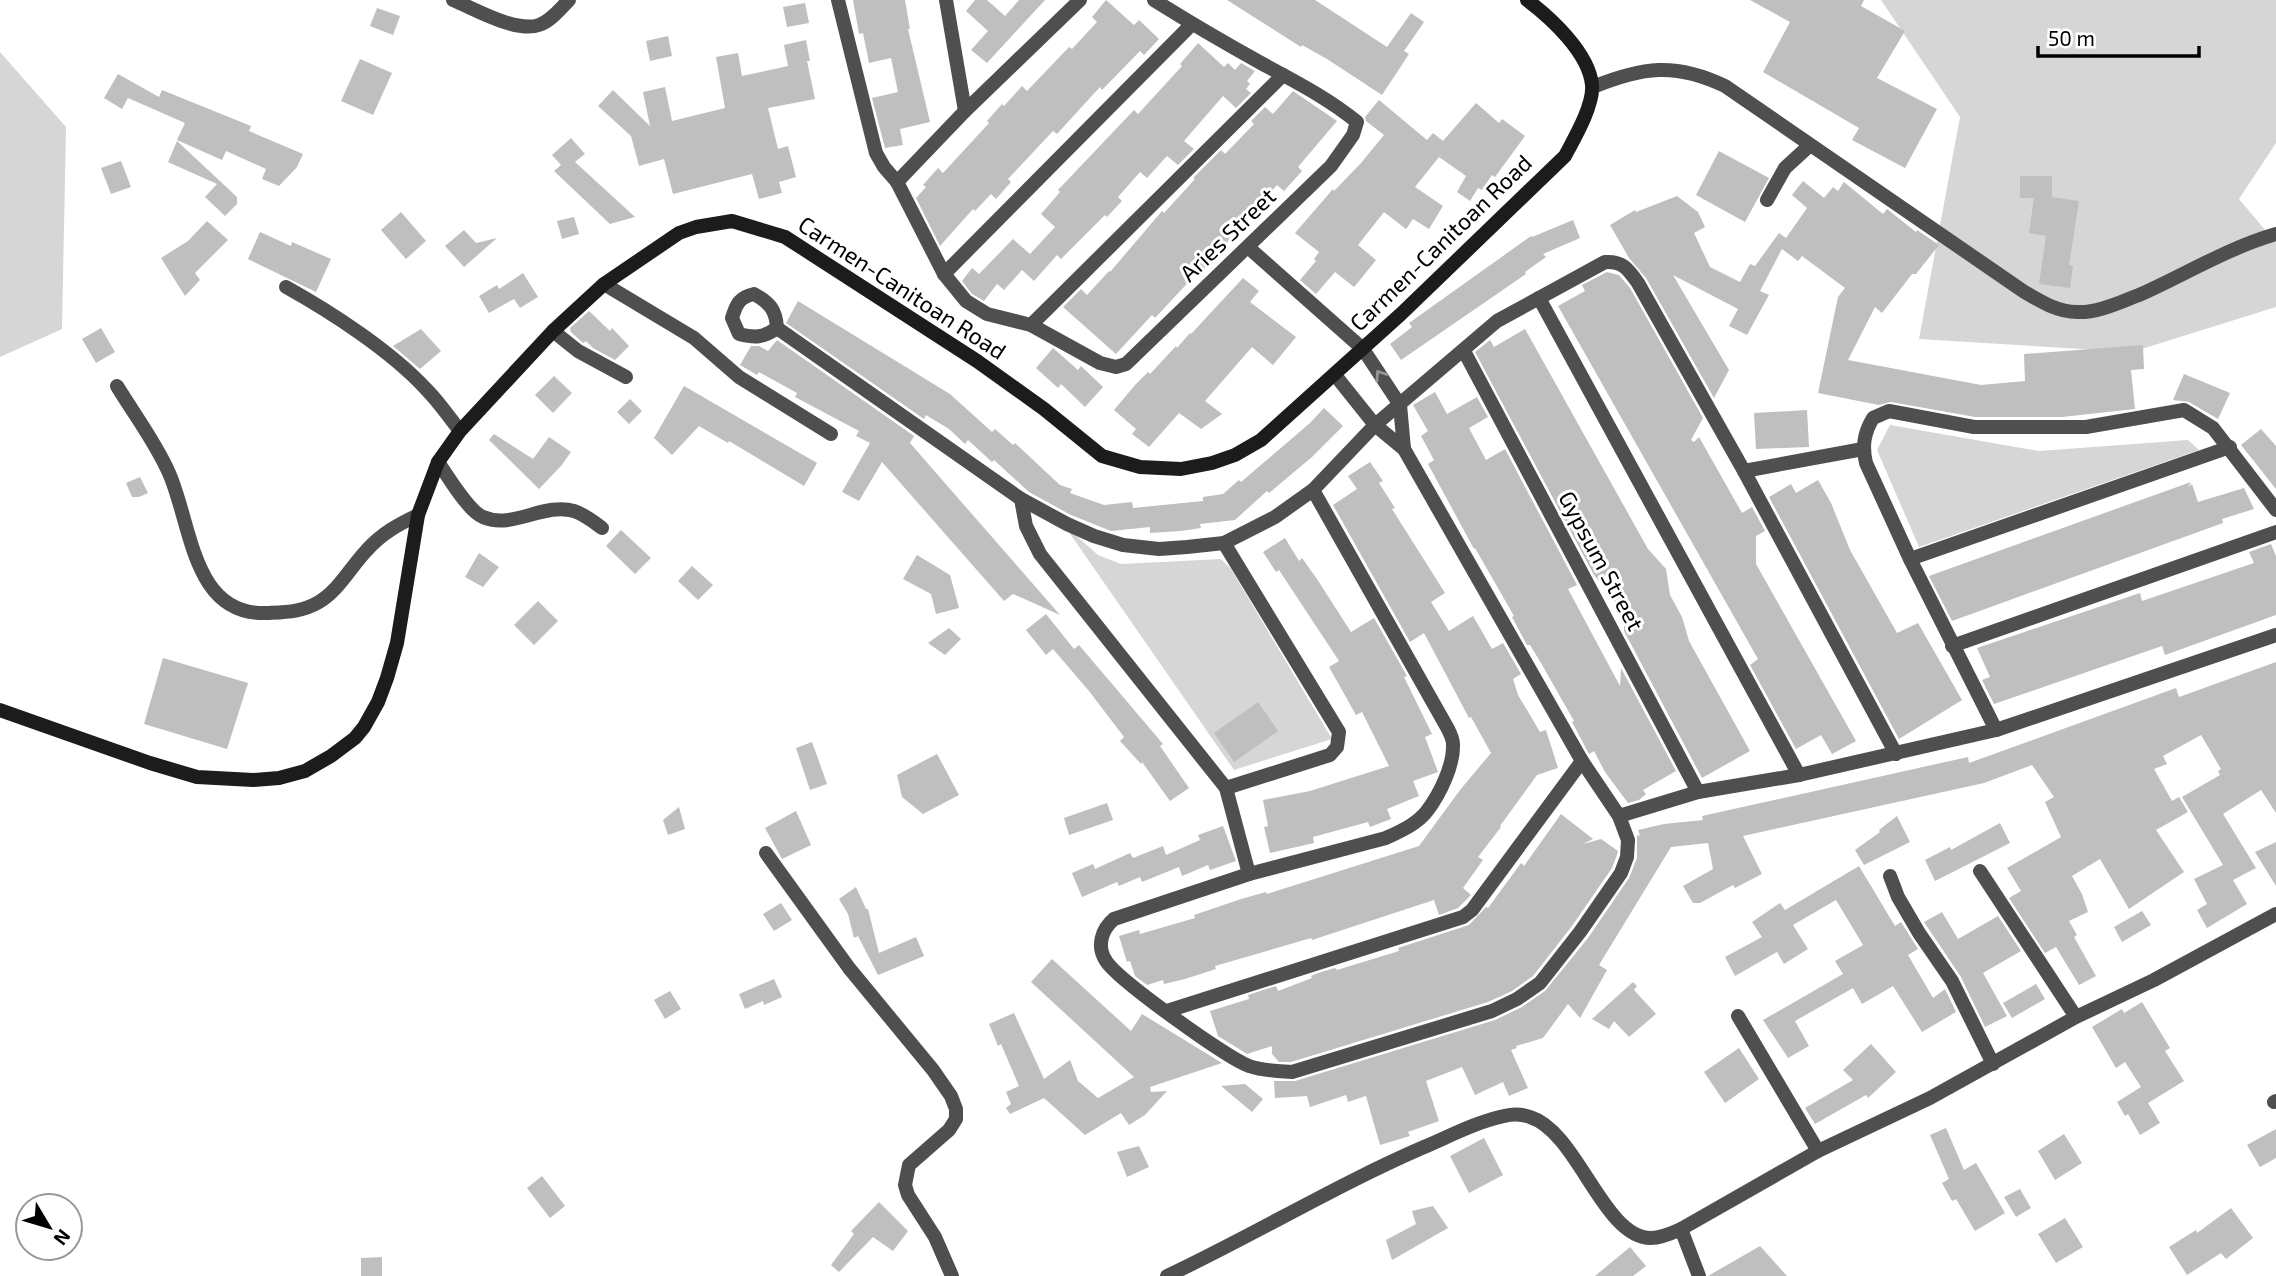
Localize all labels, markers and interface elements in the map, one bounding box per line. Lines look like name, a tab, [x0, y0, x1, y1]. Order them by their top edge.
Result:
scale bar	[2038, 14, 2199, 58]
text: 50 m	[2048, 25, 2095, 50]
street label: Carmen-Canitoan Road	[1344, 148, 1537, 336]
street label: Aries Street	[1174, 182, 1281, 287]
street label: Carmen-Canitoan Road	[793, 210, 1012, 365]
one-way arrow	[1376, 370, 1389, 383]
street label: Gypsum Street	[1553, 486, 1650, 635]
north arrow	[14, 1192, 84, 1262]
text: N	[50, 1225, 76, 1250]

